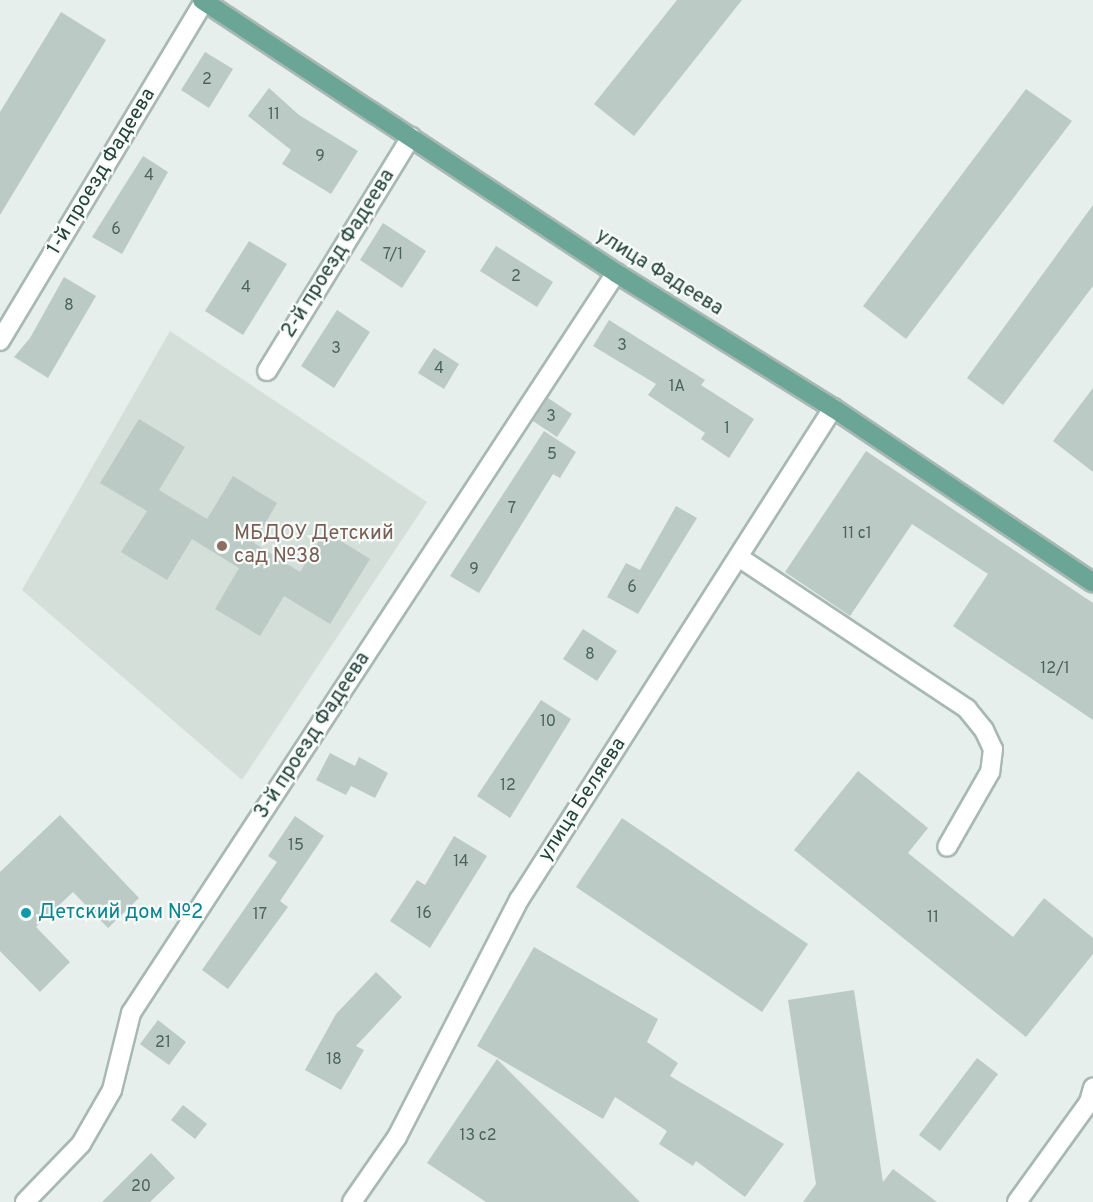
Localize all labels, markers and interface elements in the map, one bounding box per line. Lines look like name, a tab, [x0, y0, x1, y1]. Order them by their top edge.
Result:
house number: 2	[202, 70, 212, 90]
street label: 1-й проезд Фадеева	[43, 84, 161, 260]
house number: 11	[268, 105, 280, 125]
house number: 9	[315, 147, 325, 167]
street label: 2-й проезд Фадеева	[277, 165, 401, 343]
house number: 4	[144, 166, 154, 186]
house number: 6	[111, 220, 121, 240]
street label: улица Фадеева	[591, 224, 727, 322]
house number: 7/1	[383, 245, 403, 265]
house number: 2	[511, 267, 521, 287]
house number: 4	[241, 278, 251, 298]
house number: 8	[64, 296, 74, 316]
house number: 3	[617, 336, 627, 356]
house number: 3	[331, 339, 341, 359]
house number: 4	[434, 359, 444, 379]
house number: 1А	[669, 377, 685, 397]
house number: 3	[546, 407, 556, 427]
house number: 1	[724, 419, 730, 439]
house number: 5	[547, 445, 557, 465]
house number: 7	[508, 499, 516, 519]
place label: МБДОУ Детский сад №38	[234, 522, 394, 569]
house number: 11 с1	[842, 524, 872, 544]
marker: МБДОУ Детский сад №38	[215, 539, 229, 553]
house number: 9	[469, 560, 479, 580]
house number: 6	[627, 578, 637, 598]
house number: 8	[585, 645, 595, 665]
street label: 3-й проезд Фадеева	[250, 648, 376, 824]
house number: 12/1	[1040, 659, 1070, 679]
house number: 10	[540, 712, 556, 732]
street label: улица Беляева	[534, 734, 632, 866]
house number: 12	[500, 776, 516, 796]
house number: 15	[288, 836, 304, 856]
house number: 14	[453, 852, 469, 872]
place label: Детский дом №2	[38, 901, 203, 925]
house number: 16	[416, 904, 432, 924]
house number: 17	[253, 905, 267, 925]
marker: Детский дом №2	[19, 906, 33, 920]
house number: 11	[927, 908, 939, 928]
house number: 21	[155, 1033, 171, 1053]
house number: 18	[326, 1050, 342, 1070]
house number: 13 с2	[459, 1126, 497, 1146]
house number: 20	[131, 1177, 151, 1197]

